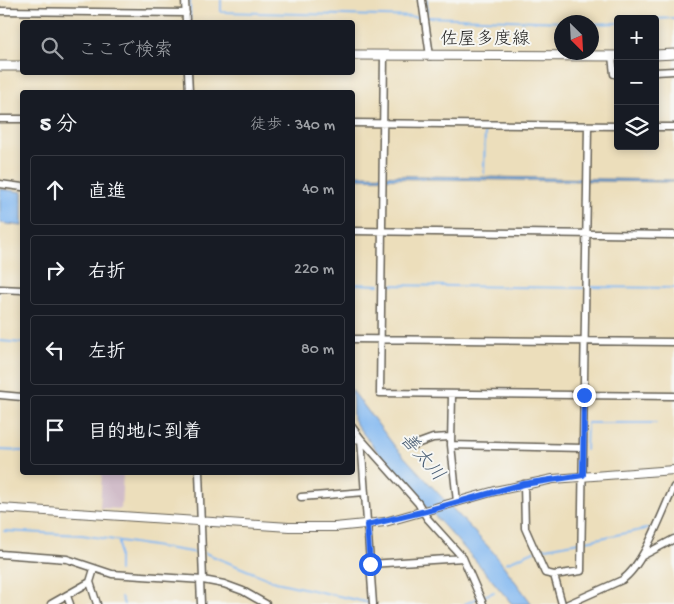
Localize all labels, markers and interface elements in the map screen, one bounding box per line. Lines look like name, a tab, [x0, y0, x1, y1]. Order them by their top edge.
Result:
north arrow	[554, 15, 599, 60]
map controls	[614, 15, 659, 150]
button: +	[614, 15, 659, 60]
search box	[20, 20, 355, 75]
street label: 佐屋多度線	[440, 29, 530, 51]
icon: search	[38, 34, 66, 62]
text: ここで検索	[78, 40, 173, 63]
button: −	[614, 60, 659, 105]
button: layers	[614, 105, 659, 150]
text: 5 分	[40, 114, 77, 139]
text: 徒歩 · 340 m	[250, 117, 335, 136]
icon: ahead	[41, 176, 69, 204]
text: 40 m	[302, 181, 334, 200]
text: 直進	[88, 182, 126, 205]
icon: right	[41, 256, 69, 284]
text: 220 m	[294, 261, 334, 280]
text: 右折	[88, 262, 126, 285]
icon: left	[41, 336, 69, 364]
text: 80 m	[301, 341, 334, 360]
text: 左折	[88, 342, 126, 365]
route end	[573, 384, 596, 407]
icon: arrive	[41, 416, 69, 444]
text: 目的地に到着	[88, 422, 202, 445]
water label: 善太川	[394, 428, 449, 487]
route start	[359, 553, 382, 576]

